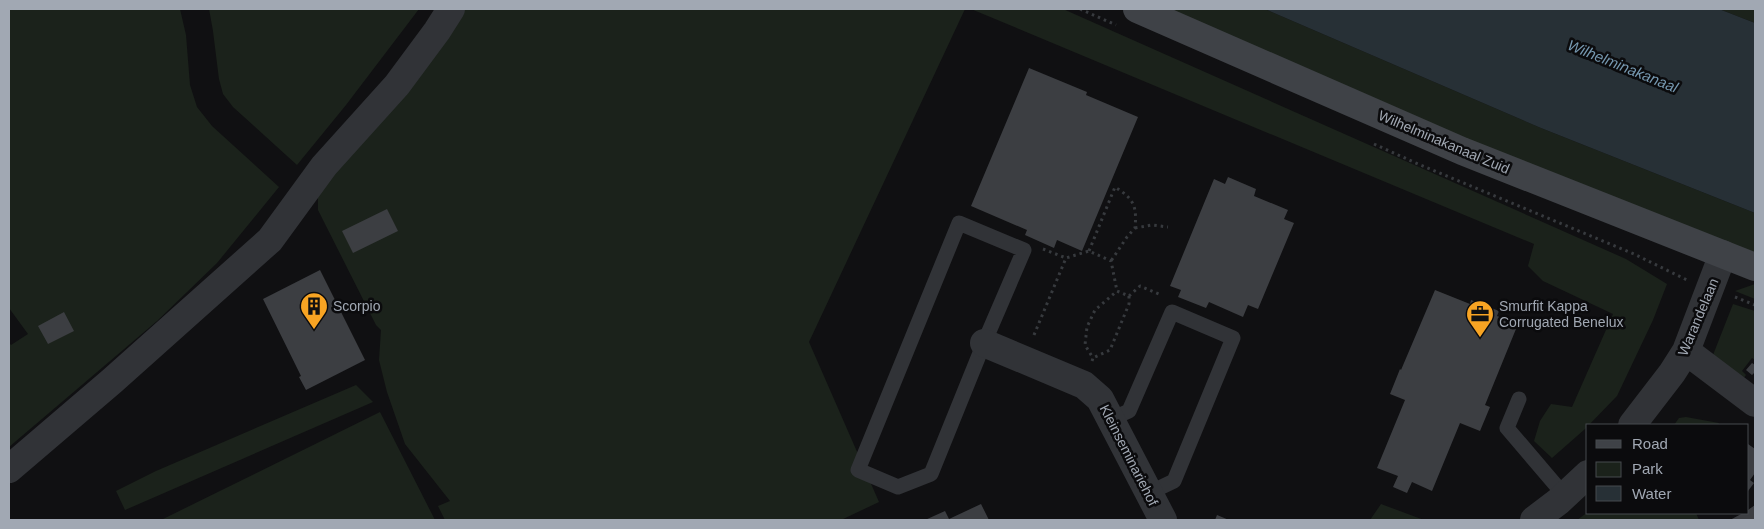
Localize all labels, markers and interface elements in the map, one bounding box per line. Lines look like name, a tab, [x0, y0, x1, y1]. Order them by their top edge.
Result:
water label: Wilhelminakanaal	[1565, 36, 1681, 96]
street label: Wilhelminakanaal Zuid	[1376, 107, 1512, 177]
street label: Warandelaan	[1674, 276, 1722, 358]
building icon: Scorpio	[299, 291, 329, 330]
place label: Scorpio	[333, 298, 381, 314]
place label: Smurfit Kappa Corrugated Benelux	[1499, 298, 1624, 330]
office icon: Smurfit Kappa Corrugated Benelux	[1465, 299, 1495, 338]
street label: Kleinseminariehof	[1097, 402, 1161, 508]
legend	[1586, 424, 1749, 514]
text: Road	[1632, 435, 1668, 452]
text: Park	[1632, 460, 1663, 477]
text: Water	[1632, 485, 1671, 502]

